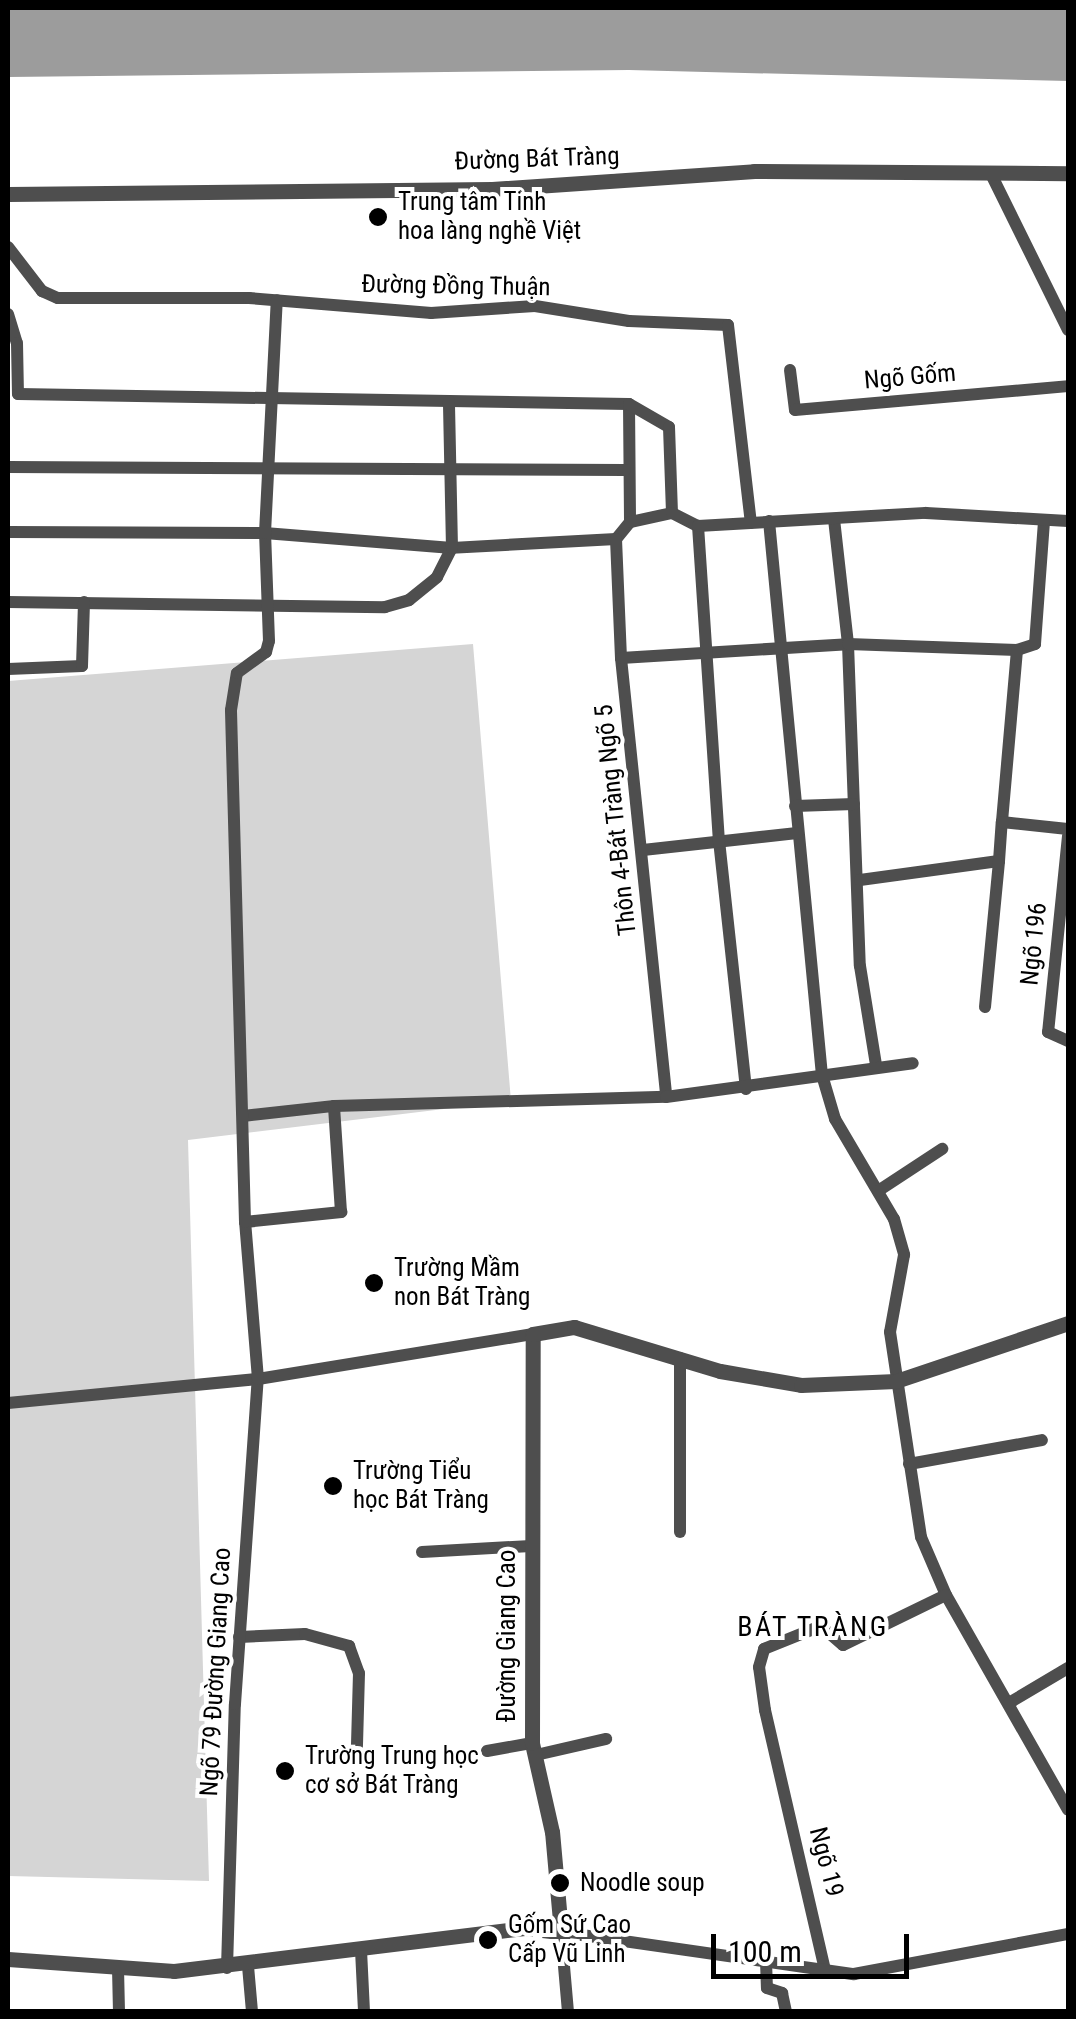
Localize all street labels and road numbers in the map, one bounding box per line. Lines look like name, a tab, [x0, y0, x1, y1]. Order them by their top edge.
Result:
street label: Đường Bát Tràng	[454, 141, 620, 177]
street label: Đường Đồng Thuận	[361, 269, 551, 303]
street label: Ngõ Gốm	[863, 358, 957, 396]
street label: Thôn 4-Bát Tràng Ngõ 5	[589, 703, 643, 937]
street label: Ngõ 196	[1015, 901, 1053, 987]
street label: Ngõ 79 Đường Giang Cao	[195, 1547, 237, 1797]
street label: Đường Giang Cao	[492, 1550, 522, 1722]
street label: Ngõ 19	[802, 1824, 850, 1900]

